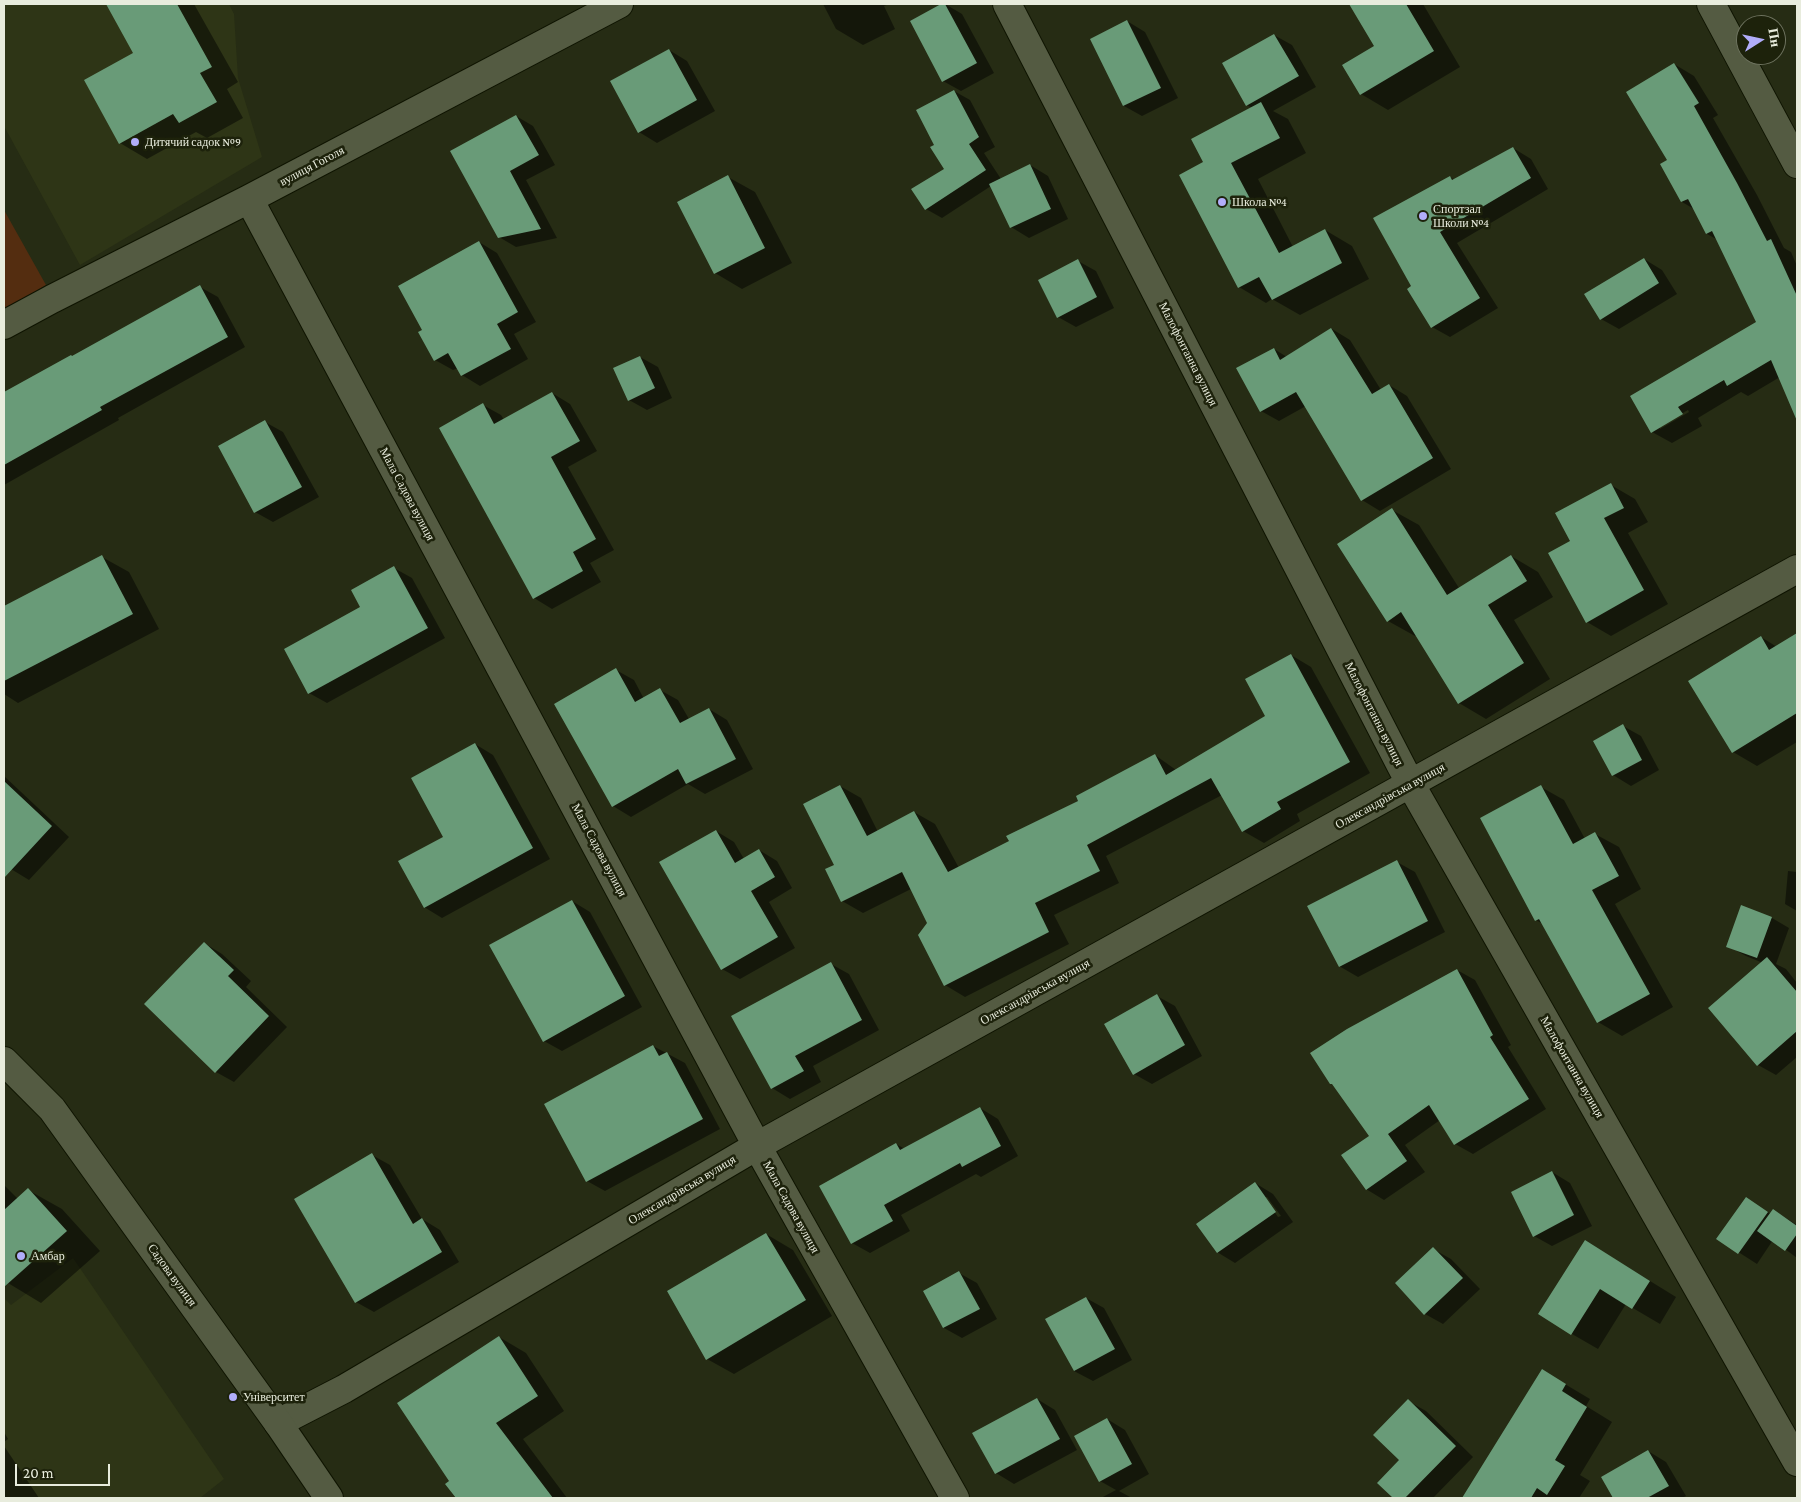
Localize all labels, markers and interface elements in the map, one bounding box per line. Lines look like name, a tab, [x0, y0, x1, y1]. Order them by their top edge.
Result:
north arrow	[1736, 15, 1786, 65]
text: Пн	[1765, 27, 1784, 48]
place label: Дитячий садок №9	[145, 135, 241, 149]
marker: Дитячий садок №9	[129, 136, 141, 148]
street label: вулиця Гоголя	[277, 143, 347, 189]
place label: Школа №4	[1232, 195, 1287, 209]
marker: Школа №4	[1216, 196, 1228, 208]
place label: Спортзал Школи №4	[1433, 202, 1489, 230]
marker: Спортзал Школи №4	[1417, 210, 1429, 222]
street label: Малофонтанна вулиця	[1156, 300, 1220, 408]
street label: Мала Садова вулиця	[376, 445, 438, 543]
street label: Малофонтанна вулиця	[1342, 660, 1406, 768]
street label: Олександрівська вулиця	[1333, 760, 1447, 832]
street label: Мала Садова вулиця	[568, 801, 630, 899]
street label: Олександрівська вулиця	[978, 956, 1092, 1028]
street label: Малофонтанна вулиця	[1537, 1014, 1607, 1120]
street label: Олександрівська вулиця	[626, 1152, 738, 1228]
street label: Мала Садова вулиця	[760, 1158, 822, 1256]
street label: Садова вулиця	[145, 1241, 199, 1309]
place label: Амбар	[31, 1249, 65, 1263]
marker: Амбар	[15, 1250, 27, 1262]
place label: Університет	[243, 1390, 305, 1404]
marker: Університет	[227, 1391, 239, 1403]
scale bar	[18, 1454, 112, 1486]
text: 20 m	[23, 1465, 54, 1481]

